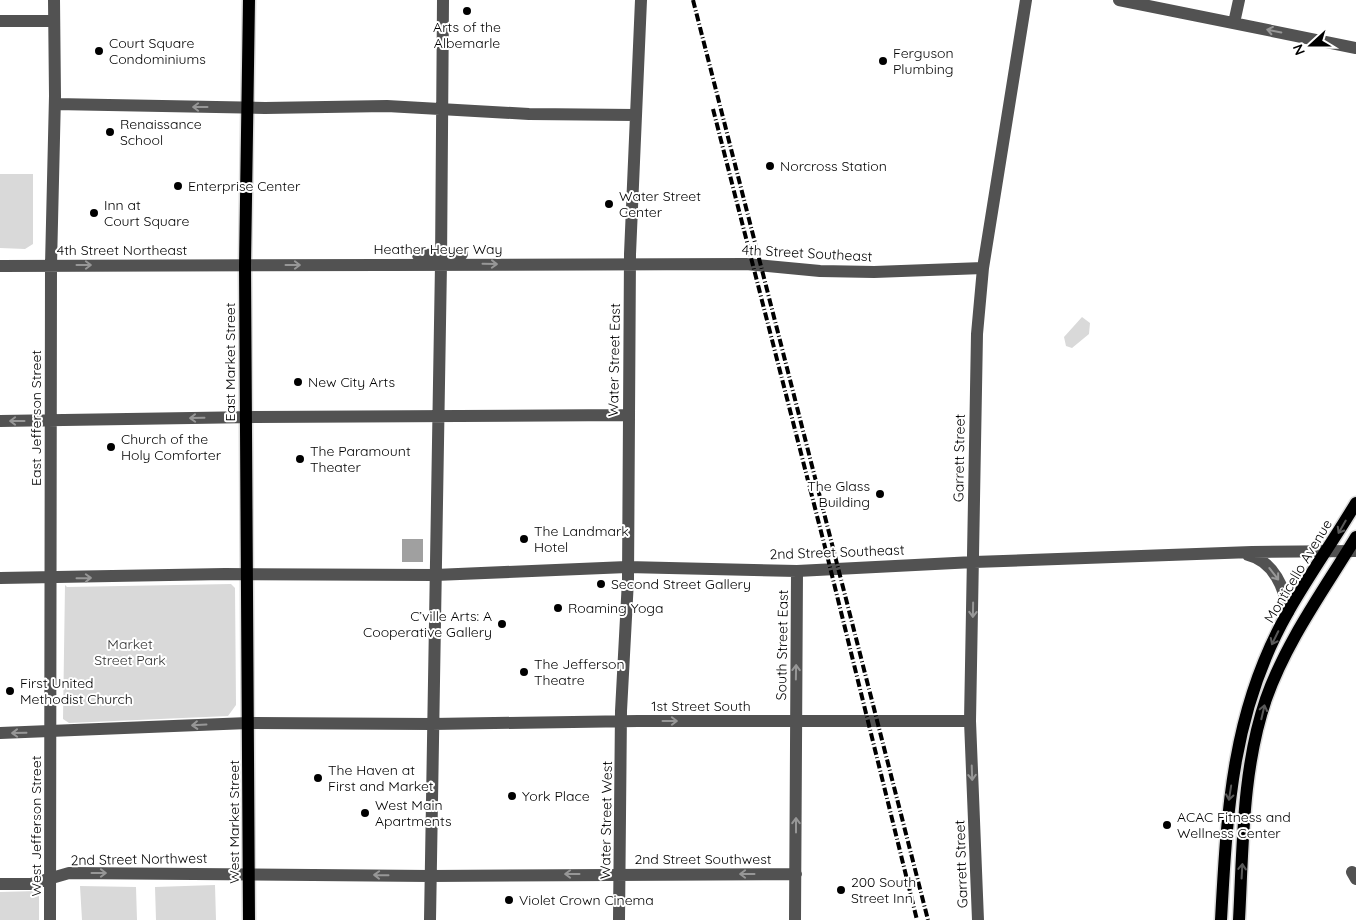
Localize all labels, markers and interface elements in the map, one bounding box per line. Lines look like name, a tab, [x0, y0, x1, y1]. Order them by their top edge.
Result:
marker: Arts of the Albemarle	[461, 5, 473, 17]
place label: Arts of the Albemarle	[433, 18, 501, 52]
north arrow	[1286, 20, 1336, 70]
one-way arrow	[1266, 26, 1282, 36]
place label: Court Square Condominiums	[109, 34, 206, 68]
text: N	[1289, 42, 1309, 58]
place label: Ferguson Plumbing	[893, 44, 954, 78]
marker: Court Square Condominiums	[93, 45, 105, 57]
marker: Ferguson Plumbing	[877, 55, 889, 67]
one-way arrow	[192, 102, 208, 112]
place label: Renaissance School	[120, 115, 202, 149]
marker: Renaissance School	[104, 126, 116, 138]
place label: Norcross Station	[780, 157, 887, 175]
marker: Norcross Station	[764, 160, 776, 172]
place label: Enterprise Center	[188, 177, 301, 195]
marker: Enterprise Center	[172, 180, 184, 192]
place label: Water Street Center	[619, 187, 701, 221]
place label: Inn at Court Square	[104, 196, 189, 230]
marker: Water Street Center	[603, 198, 615, 210]
marker: Inn at Court Square	[88, 207, 100, 219]
street label: Heather Heyer Way	[373, 240, 503, 258]
street label: 4th Street Northeast	[57, 241, 187, 259]
street label: 4th Street Southeast	[741, 241, 873, 265]
one-way arrow	[481, 259, 497, 269]
one-way arrow	[75, 260, 91, 270]
one-way arrow	[285, 260, 301, 270]
street label: East Market Street	[221, 302, 239, 421]
street label: Water Street East	[604, 303, 624, 417]
street label: East Jefferson Street	[27, 350, 45, 486]
place label: New City Arts	[308, 373, 395, 391]
marker: New City Arts	[292, 376, 304, 388]
one-way arrow	[189, 413, 206, 423]
street label: Garrett Street	[949, 413, 969, 502]
one-way arrow	[9, 416, 26, 426]
place label: Church of the Holy Comforter	[121, 430, 222, 464]
marker: Church of the Holy Comforter	[105, 441, 117, 453]
place label: The Paramount Theater	[310, 442, 411, 476]
marker: The Paramount Theater	[294, 453, 306, 465]
place label: The Glass Building	[807, 477, 870, 511]
marker: The Glass Building	[874, 488, 886, 500]
street label: Monticello Avenue	[1260, 516, 1336, 626]
one-way arrow	[1337, 520, 1347, 535]
place label: The Landmark Hotel	[534, 522, 629, 556]
marker: The Landmark Hotel	[518, 533, 530, 545]
street label: 2nd Street Southeast	[769, 541, 905, 563]
one-way arrow	[1268, 568, 1279, 581]
one-way arrow	[75, 573, 91, 582]
place label: Second Street Gallery	[611, 575, 751, 593]
marker: Second Street Gallery	[595, 578, 607, 590]
street label: South Street East	[772, 589, 792, 700]
place label: Roaming Yoga	[568, 599, 664, 617]
marker: Roaming Yoga	[552, 602, 564, 614]
one-way arrow	[968, 602, 977, 618]
place label: C’ville Arts: A Cooperative Gallery	[363, 607, 492, 641]
marker: C’ville Arts: A Cooperative Gallery	[496, 618, 508, 630]
one-way arrow	[1270, 630, 1279, 645]
park label: Market Street Park	[94, 635, 166, 669]
place label: The Jefferson Theatre	[534, 655, 625, 689]
one-way arrow	[791, 664, 801, 680]
marker: The Jefferson Theatre	[518, 666, 530, 678]
place label: First United Methodist Church	[20, 674, 133, 708]
marker: First United Methodist Church	[4, 685, 16, 697]
street label: 1st Street South	[651, 697, 751, 715]
one-way arrow	[1259, 705, 1268, 721]
one-way arrow	[662, 716, 678, 726]
one-way arrow	[191, 721, 207, 730]
one-way arrow	[12, 728, 28, 738]
street label: West Jefferson Street	[27, 755, 45, 896]
street label: West Market Street	[225, 760, 243, 884]
street label: Water Street West	[596, 760, 616, 879]
place label: The Haven at First and Market	[328, 761, 434, 795]
one-way arrow	[968, 765, 977, 781]
marker: The Haven at First and Market	[312, 772, 324, 784]
one-way arrow	[1224, 785, 1234, 801]
place label: York Place	[522, 787, 590, 805]
marker: York Place	[506, 790, 518, 802]
place label: West Main Apartments	[375, 796, 452, 830]
marker: West Main Apartments	[359, 807, 371, 819]
place label: ACAC Fitness and Wellness Center	[1177, 808, 1291, 842]
one-way arrow	[791, 817, 801, 834]
street label: Garrett Street	[950, 819, 972, 908]
marker: ACAC Fitness and Wellness Center	[1161, 819, 1173, 831]
street label: 2nd Street Northwest	[70, 849, 208, 869]
street label: 2nd Street Southwest	[635, 850, 772, 868]
one-way arrow	[1237, 864, 1246, 880]
one-way arrow	[90, 868, 107, 878]
one-way arrow	[564, 869, 580, 879]
one-way arrow	[739, 869, 756, 879]
one-way arrow	[373, 870, 390, 880]
place label: 200 South Street Inn	[851, 873, 916, 907]
marker: 200 South Street Inn	[835, 884, 847, 896]
place label: Violet Crown Cinema	[519, 891, 654, 909]
marker: Violet Crown Cinema	[503, 894, 515, 906]

